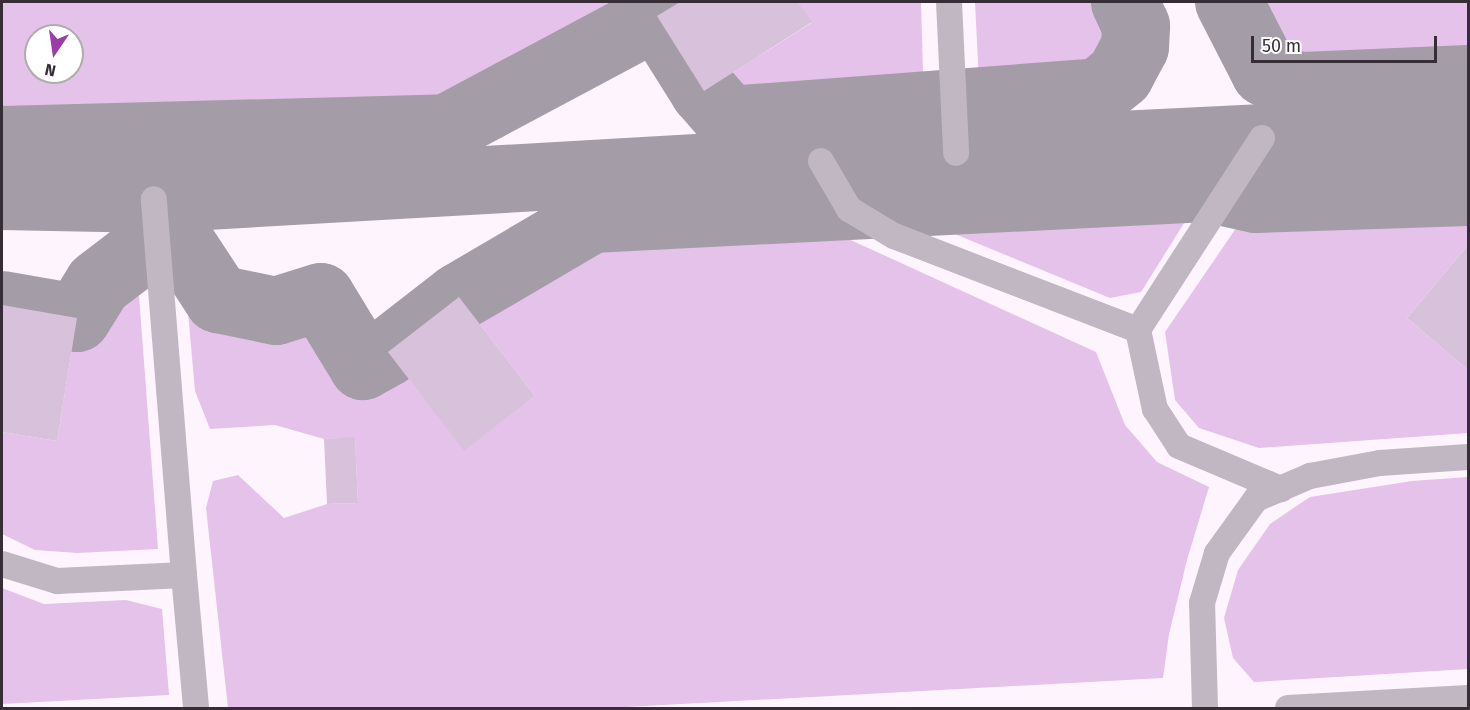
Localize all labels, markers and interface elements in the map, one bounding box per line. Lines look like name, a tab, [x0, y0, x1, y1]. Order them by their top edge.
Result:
north arrow	[24, 24, 84, 84]
scale bar	[1254, 24, 1440, 62]
text: 50 m	[1262, 35, 1301, 57]
text: N	[43, 60, 58, 81]

